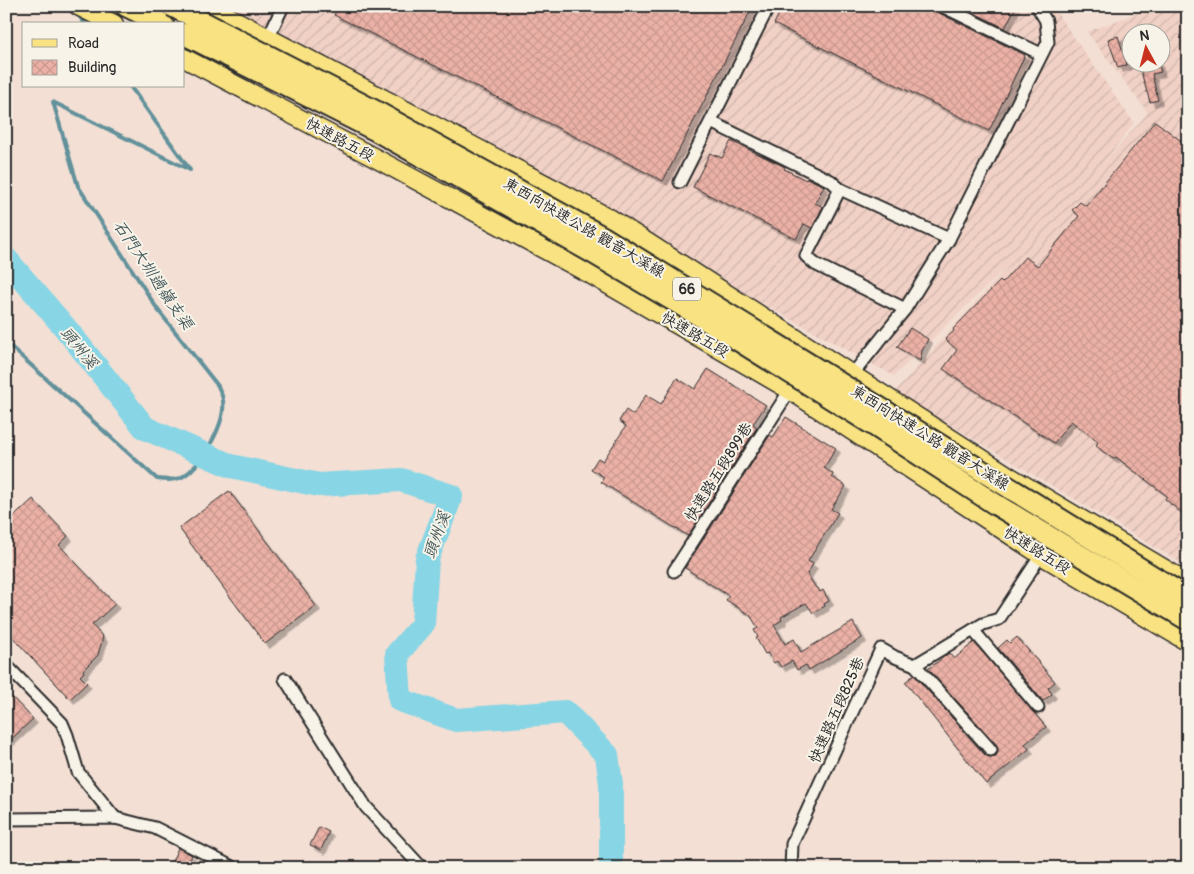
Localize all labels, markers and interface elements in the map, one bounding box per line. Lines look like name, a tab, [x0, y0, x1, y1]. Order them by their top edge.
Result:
legend	[22, 22, 185, 88]
north arrow	[1122, 22, 1172, 72]
text: N	[1139, 27, 1150, 45]
text: Road	[68, 34, 99, 53]
text: Building	[68, 58, 116, 77]
street label: 快速路五段	[302, 114, 378, 166]
street label: 東西向快速公路 觀音大溪線	[500, 174, 668, 282]
water label: 石門大圳過嶺支渠	[109, 216, 198, 335]
road number: 66	[673, 278, 701, 300]
street label: 快速路五段	[658, 308, 732, 362]
water label: 頭州溪	[56, 323, 102, 374]
street label: 東西向快速公路 觀音大溪線	[847, 381, 1013, 495]
street label: 快速路五段899巷	[681, 419, 757, 525]
water label: 頭州溪	[419, 508, 455, 561]
street label: 快速路五段	[1000, 523, 1074, 579]
street label: 快速路五段825巷	[805, 654, 869, 766]

